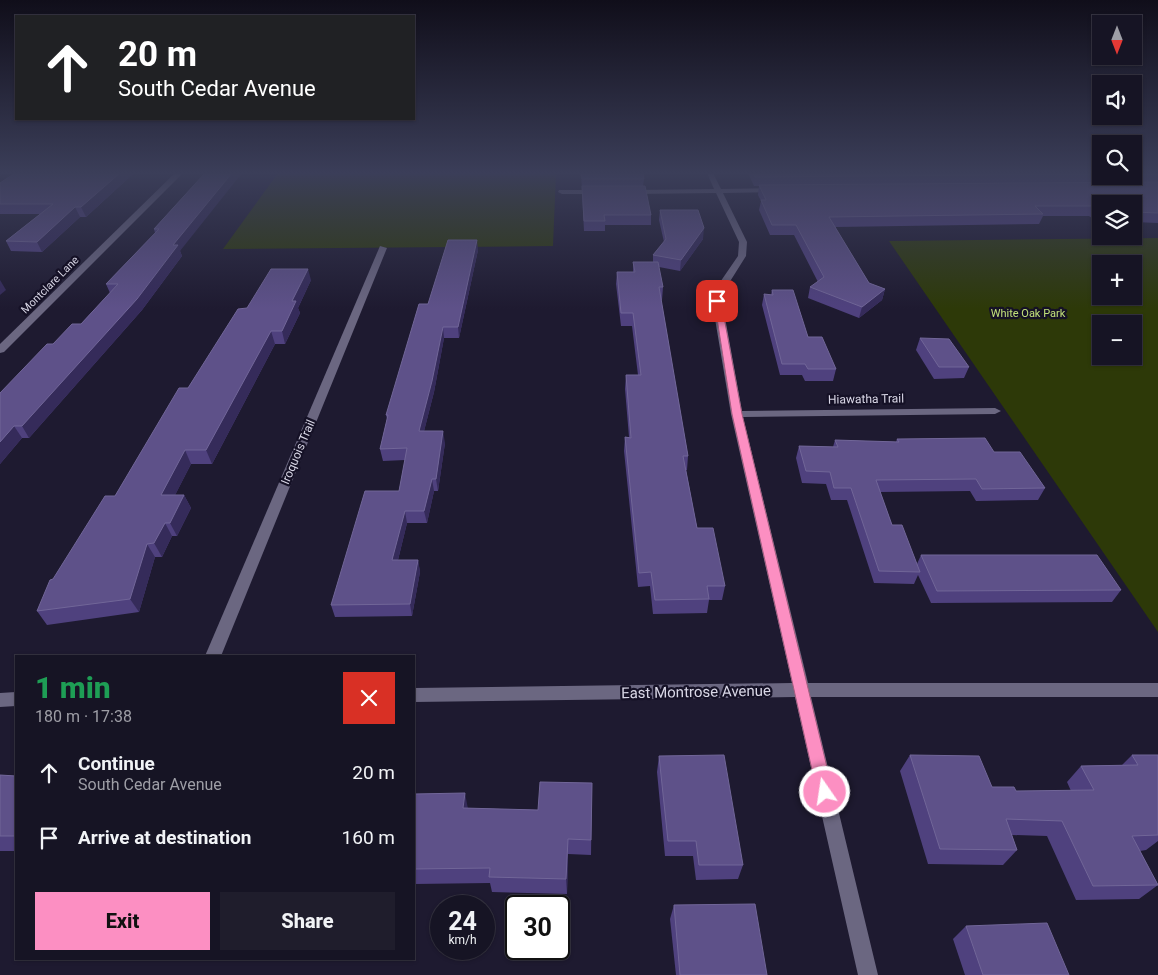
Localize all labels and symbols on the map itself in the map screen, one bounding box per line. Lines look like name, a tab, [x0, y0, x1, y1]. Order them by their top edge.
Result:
north arrow	[1092, 15, 1142, 65]
street label: Montclare Lane	[19, 253, 82, 316]
pin	[696, 280, 738, 322]
park label: White Oak Park	[991, 307, 1066, 320]
street label: Hiawatha Trail	[828, 391, 904, 407]
street label: Iroquois Trail	[278, 417, 318, 487]
street label: East Montrose Avenue	[621, 682, 771, 702]
position arrow	[798, 765, 850, 817]
speed limit sign: 30	[505, 895, 570, 960]

